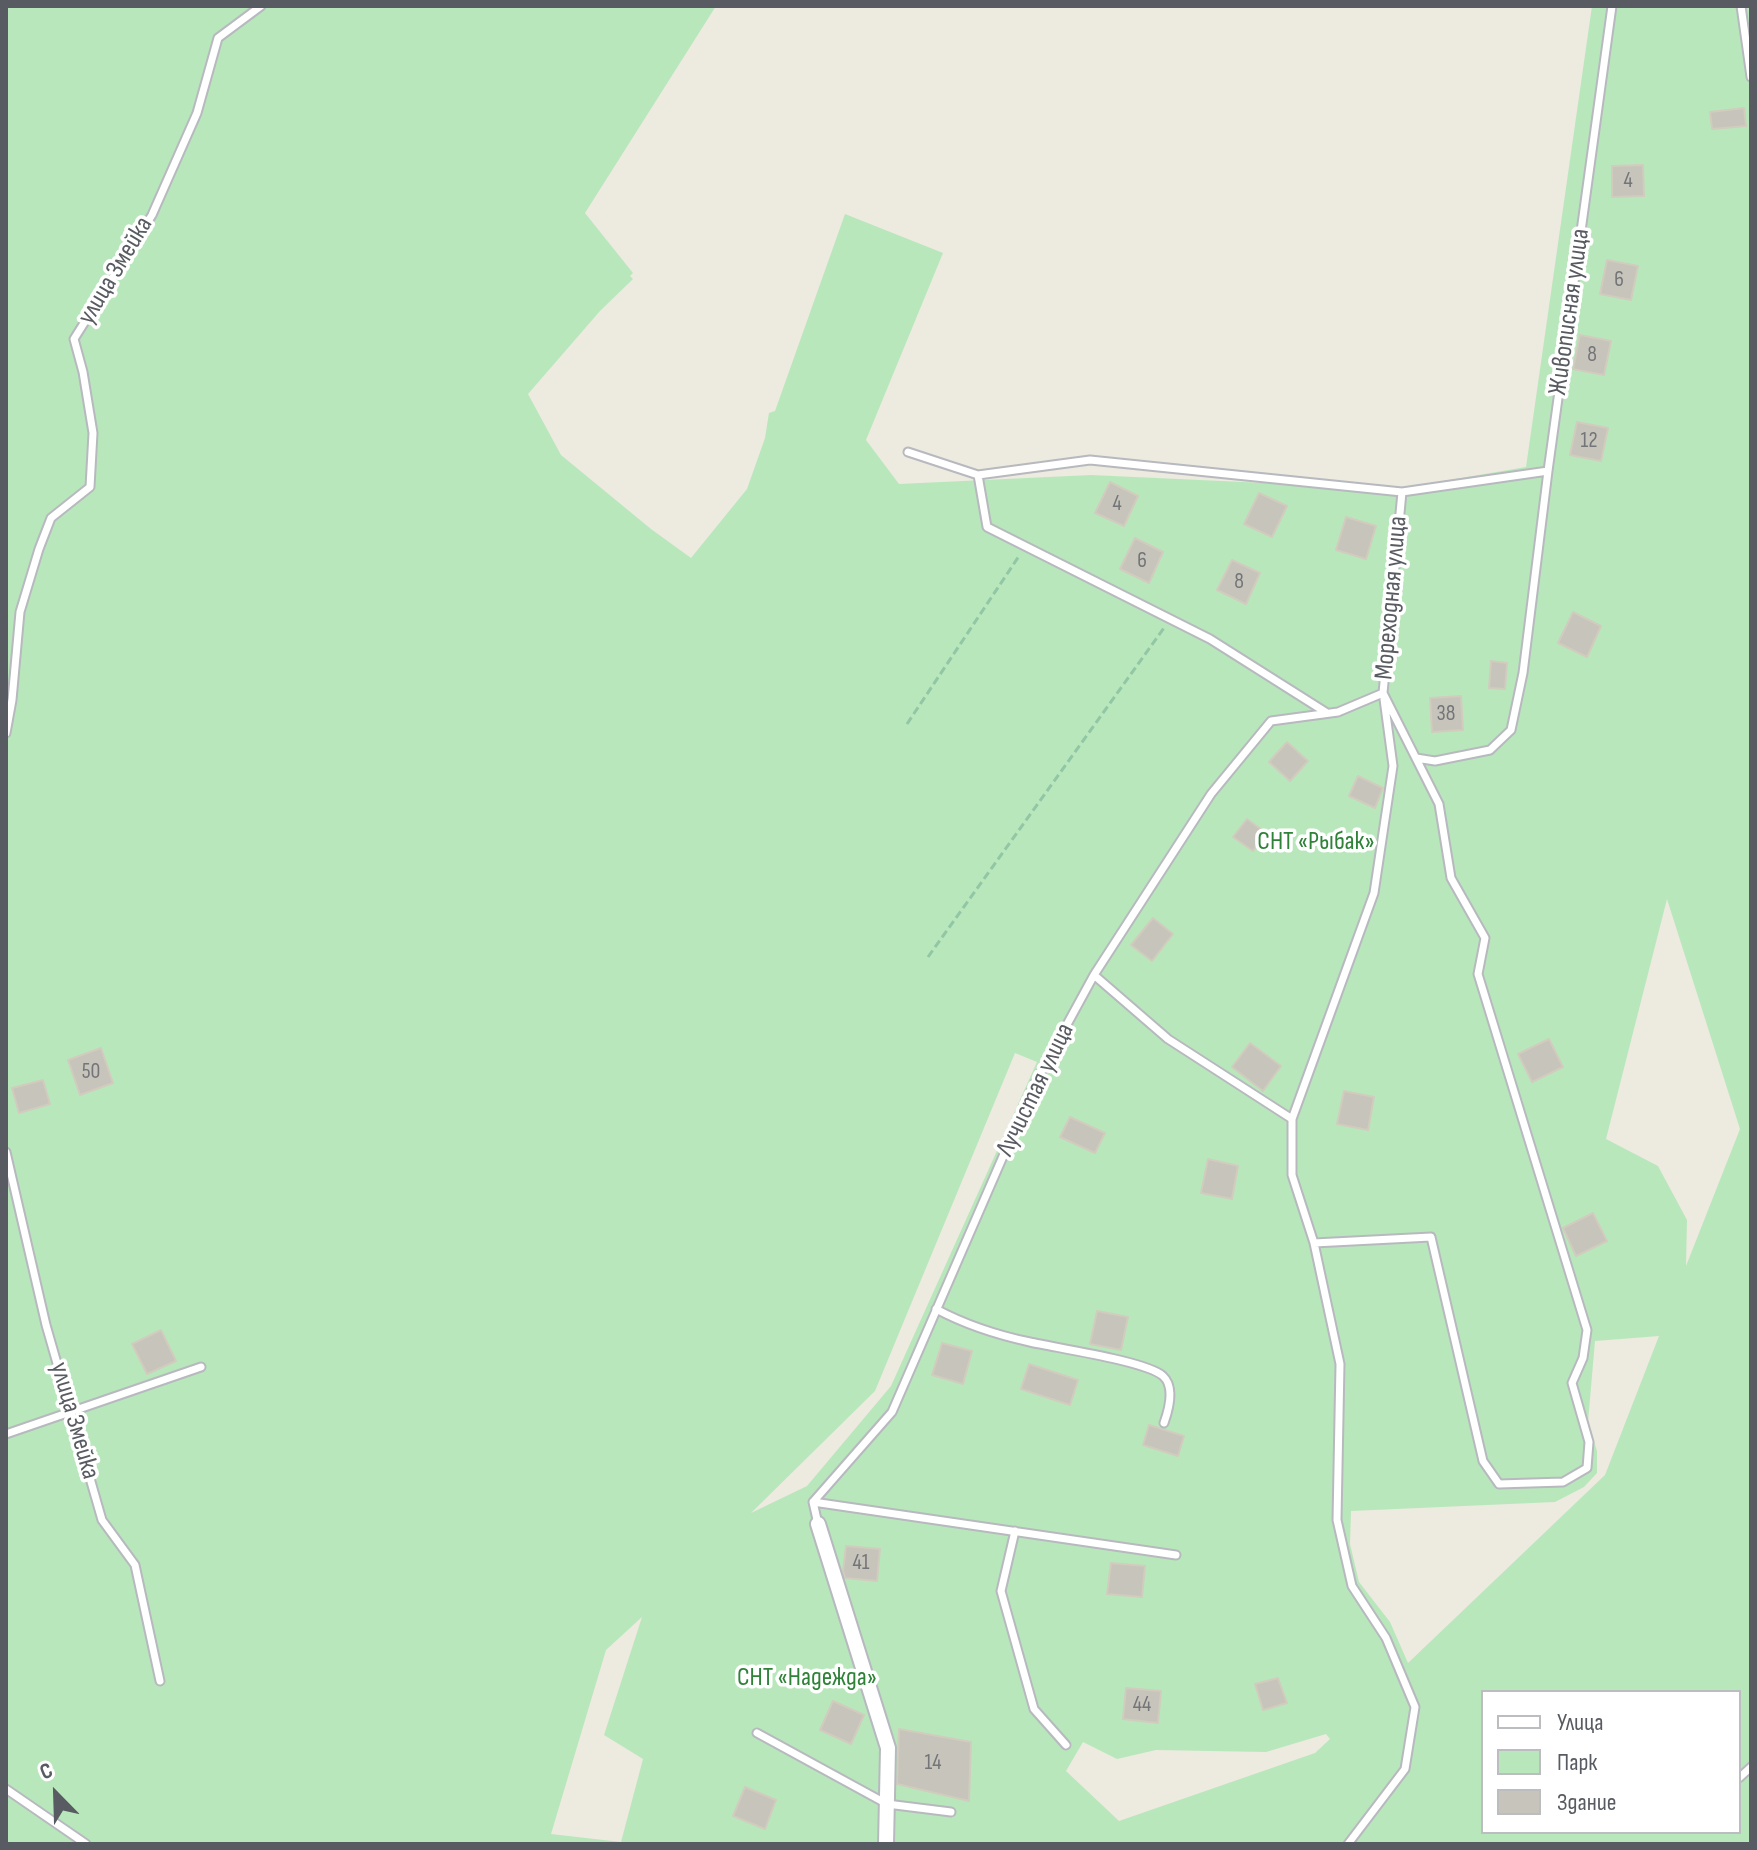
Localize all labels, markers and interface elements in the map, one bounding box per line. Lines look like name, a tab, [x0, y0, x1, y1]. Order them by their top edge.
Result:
house number: 4	[1623, 168, 1633, 194]
street label: улица Змейка	[72, 212, 160, 330]
street label: Живописная улица	[1543, 227, 1597, 397]
house number: 6	[1614, 267, 1624, 293]
house number: 8	[1587, 342, 1597, 368]
house number: 12	[1580, 428, 1598, 454]
house number: 4	[1112, 491, 1122, 517]
street label: Мореходная улица	[1369, 515, 1415, 681]
house number: 6	[1137, 548, 1147, 574]
house number: 8	[1234, 569, 1244, 595]
house number: 38	[1437, 701, 1455, 727]
park label: СНТ «Рыбак»	[1257, 826, 1375, 858]
street label: Лучистая улица	[990, 1019, 1082, 1161]
house number: 50	[82, 1059, 100, 1085]
street label: улица Змейка	[42, 1359, 106, 1483]
house number: 41	[853, 1550, 869, 1576]
park label: СНТ «Надежда»	[737, 1662, 877, 1694]
legend	[1481, 1690, 1741, 1834]
house number: 44	[1133, 1692, 1151, 1718]
text: Улица	[1557, 1708, 1603, 1737]
text: Парк	[1557, 1748, 1597, 1777]
house number: 14	[925, 1750, 941, 1776]
north arrow	[16, 1754, 96, 1834]
text: С	[36, 1757, 57, 1786]
text: Здание	[1557, 1788, 1616, 1817]

